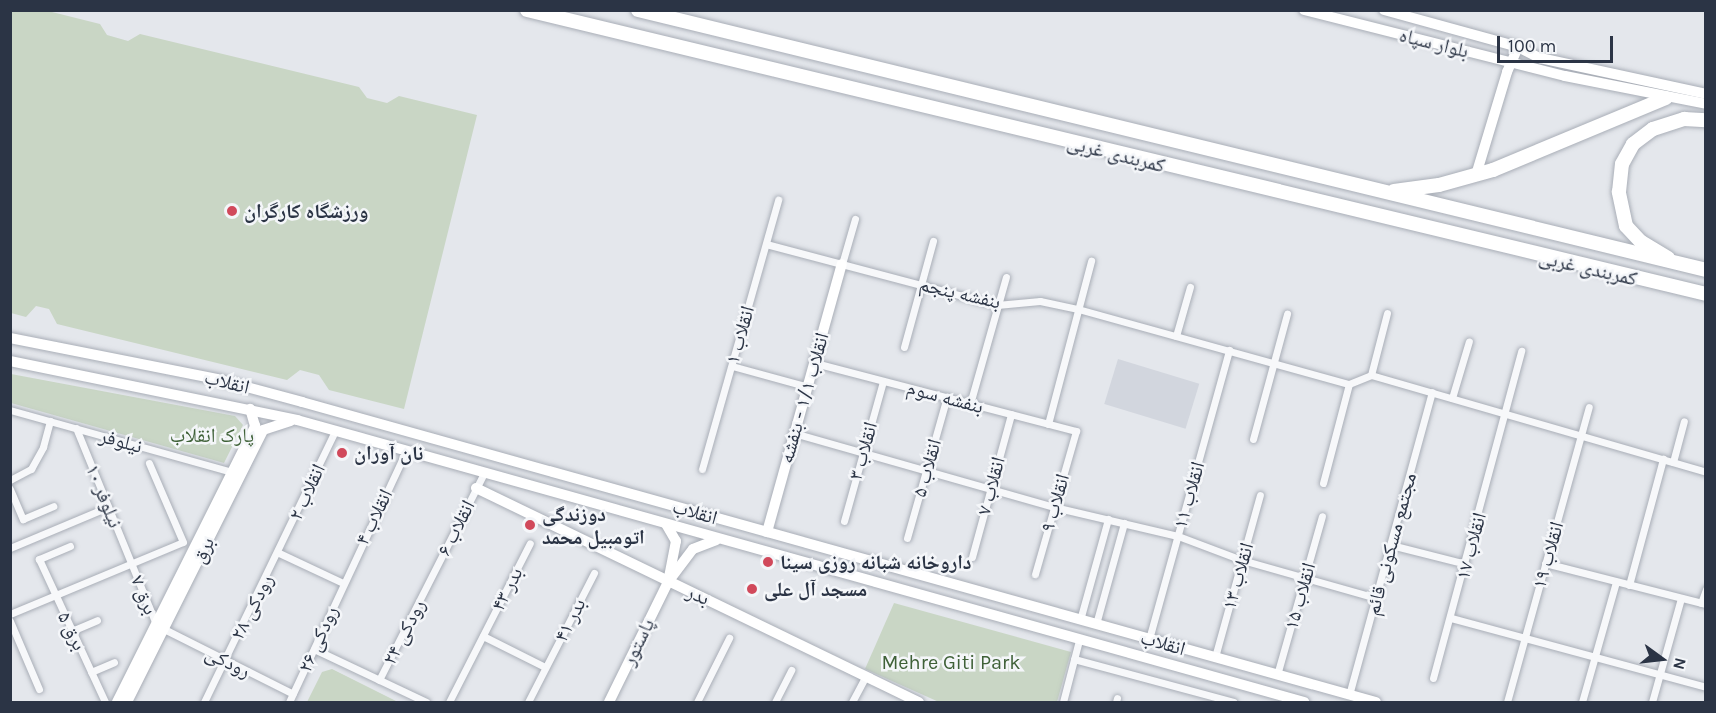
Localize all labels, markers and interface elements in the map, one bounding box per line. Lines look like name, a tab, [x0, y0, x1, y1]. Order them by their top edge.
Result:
street label: بلوار سپاه	[1397, 23, 1471, 63]
scale bar	[1500, 24, 1616, 62]
text: 100 m	[1508, 35, 1556, 57]
street label: کمربندی غربی	[1065, 130, 1167, 178]
place label: ورزشگاه کارگران	[244, 199, 368, 223]
marker: ورزشگاه کارگران	[225, 204, 239, 218]
street label: کمربندی غربی	[1537, 245, 1639, 291]
street label: بنفشه پنجم	[917, 272, 1003, 314]
street label: انقلاب ۱	[720, 303, 760, 367]
street label: انقلاب ۱/۱ - بنفشه	[774, 330, 834, 466]
street label: انقلاب	[202, 365, 252, 399]
street label: بنفشه سوم	[904, 375, 986, 419]
street label: انقلاب ۳	[843, 419, 883, 483]
street label: نیلوفر	[97, 423, 145, 459]
park label: پارک انقلاب	[170, 423, 254, 447]
street label: انقلاب ۵	[907, 436, 947, 500]
place label: نان آوران	[354, 441, 423, 465]
marker: نان آوران	[335, 446, 349, 460]
street label: انقلاب ۷	[972, 454, 1010, 518]
street label: انقلاب ۱۱	[1168, 459, 1210, 531]
street label: انقلاب ۲	[284, 460, 330, 524]
street label: نیلوفر ۱۰	[80, 461, 128, 531]
street label: مجتمع مسکونی قائم	[1360, 470, 1422, 618]
street label: انقلاب ۹	[1035, 471, 1075, 535]
street label: انقلاب ۴	[350, 485, 398, 549]
street label: انقلاب	[670, 494, 720, 530]
street label: انقلاب ۶	[432, 496, 480, 560]
place label: دوزندگی اتومبیل محمد	[542, 502, 645, 549]
street label: انقلاب ۱۷	[1451, 510, 1491, 582]
marker: دوزندگی اتومبیل محمد	[523, 518, 537, 532]
street label: انقلاب ۱۹	[1527, 519, 1569, 591]
street label: برق	[186, 533, 220, 567]
street label: انقلاب ۱۳	[1217, 540, 1259, 612]
place label: داروخانه شبانه روزی سینا	[780, 550, 972, 574]
marker: داروخانه شبانه روزی سینا	[761, 555, 775, 569]
street label: انقلاب ۱۵	[1279, 560, 1321, 632]
street label: بدر ۴۳	[486, 563, 528, 615]
street label: رودکی ۲۸	[225, 570, 279, 644]
street label: برق ۷	[125, 572, 163, 618]
place label: مسجد آل علی	[764, 577, 867, 601]
street label: بدر	[683, 580, 713, 610]
marker: مسجد آل علی	[745, 582, 759, 596]
street label: بدر ۴۱	[549, 594, 591, 646]
street label: رودکی ۲۴	[377, 595, 431, 669]
street label: رودکی ۲۶	[293, 602, 343, 676]
street label: برق ۵	[52, 608, 92, 654]
street label: پاستور	[616, 615, 660, 669]
street label: انقلاب	[1138, 625, 1188, 661]
north arrow	[1632, 629, 1692, 689]
street label: رودکی	[201, 641, 255, 683]
park label: Mehre Giti Park	[881, 650, 1021, 674]
text: N	[1669, 656, 1691, 672]

